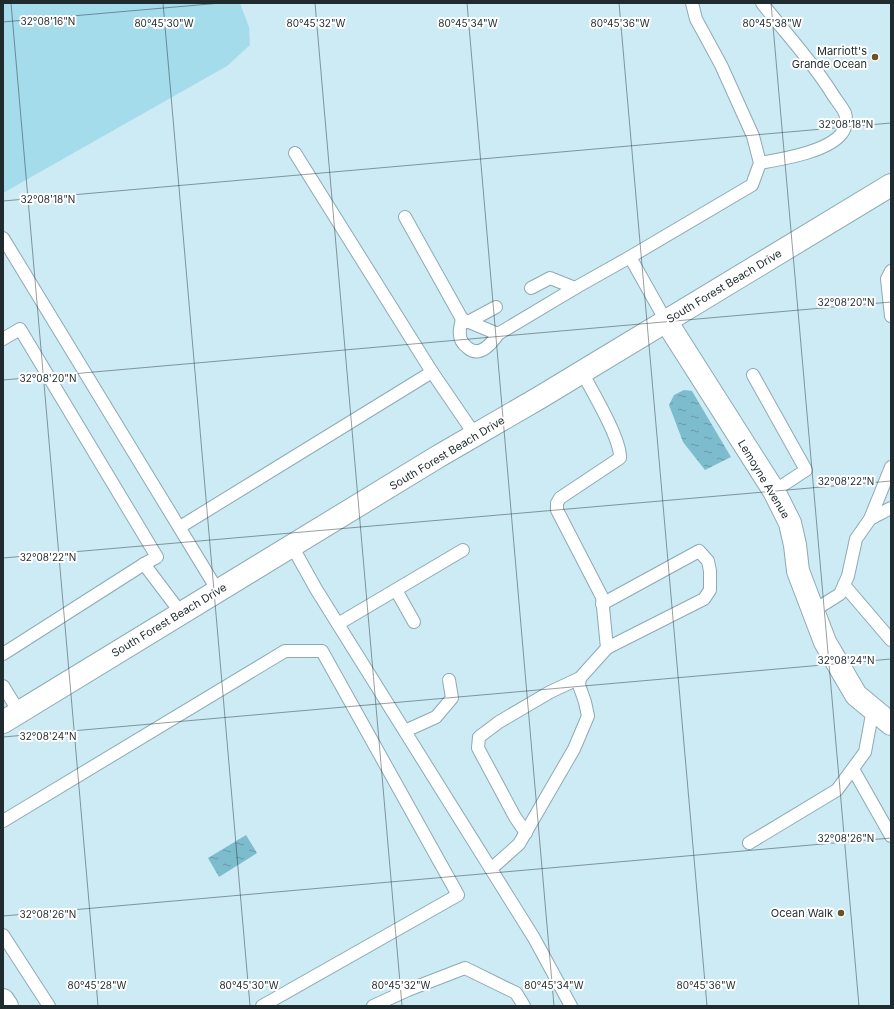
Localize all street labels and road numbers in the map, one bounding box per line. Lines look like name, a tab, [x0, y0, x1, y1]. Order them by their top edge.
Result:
street label: South Forest Beach Drive	[664, 246, 784, 326]
street label: South Forest Beach Drive	[387, 413, 507, 493]
street label: Lemoyne Avenue	[735, 437, 793, 521]
street label: South Forest Beach Drive	[109, 580, 229, 660]

